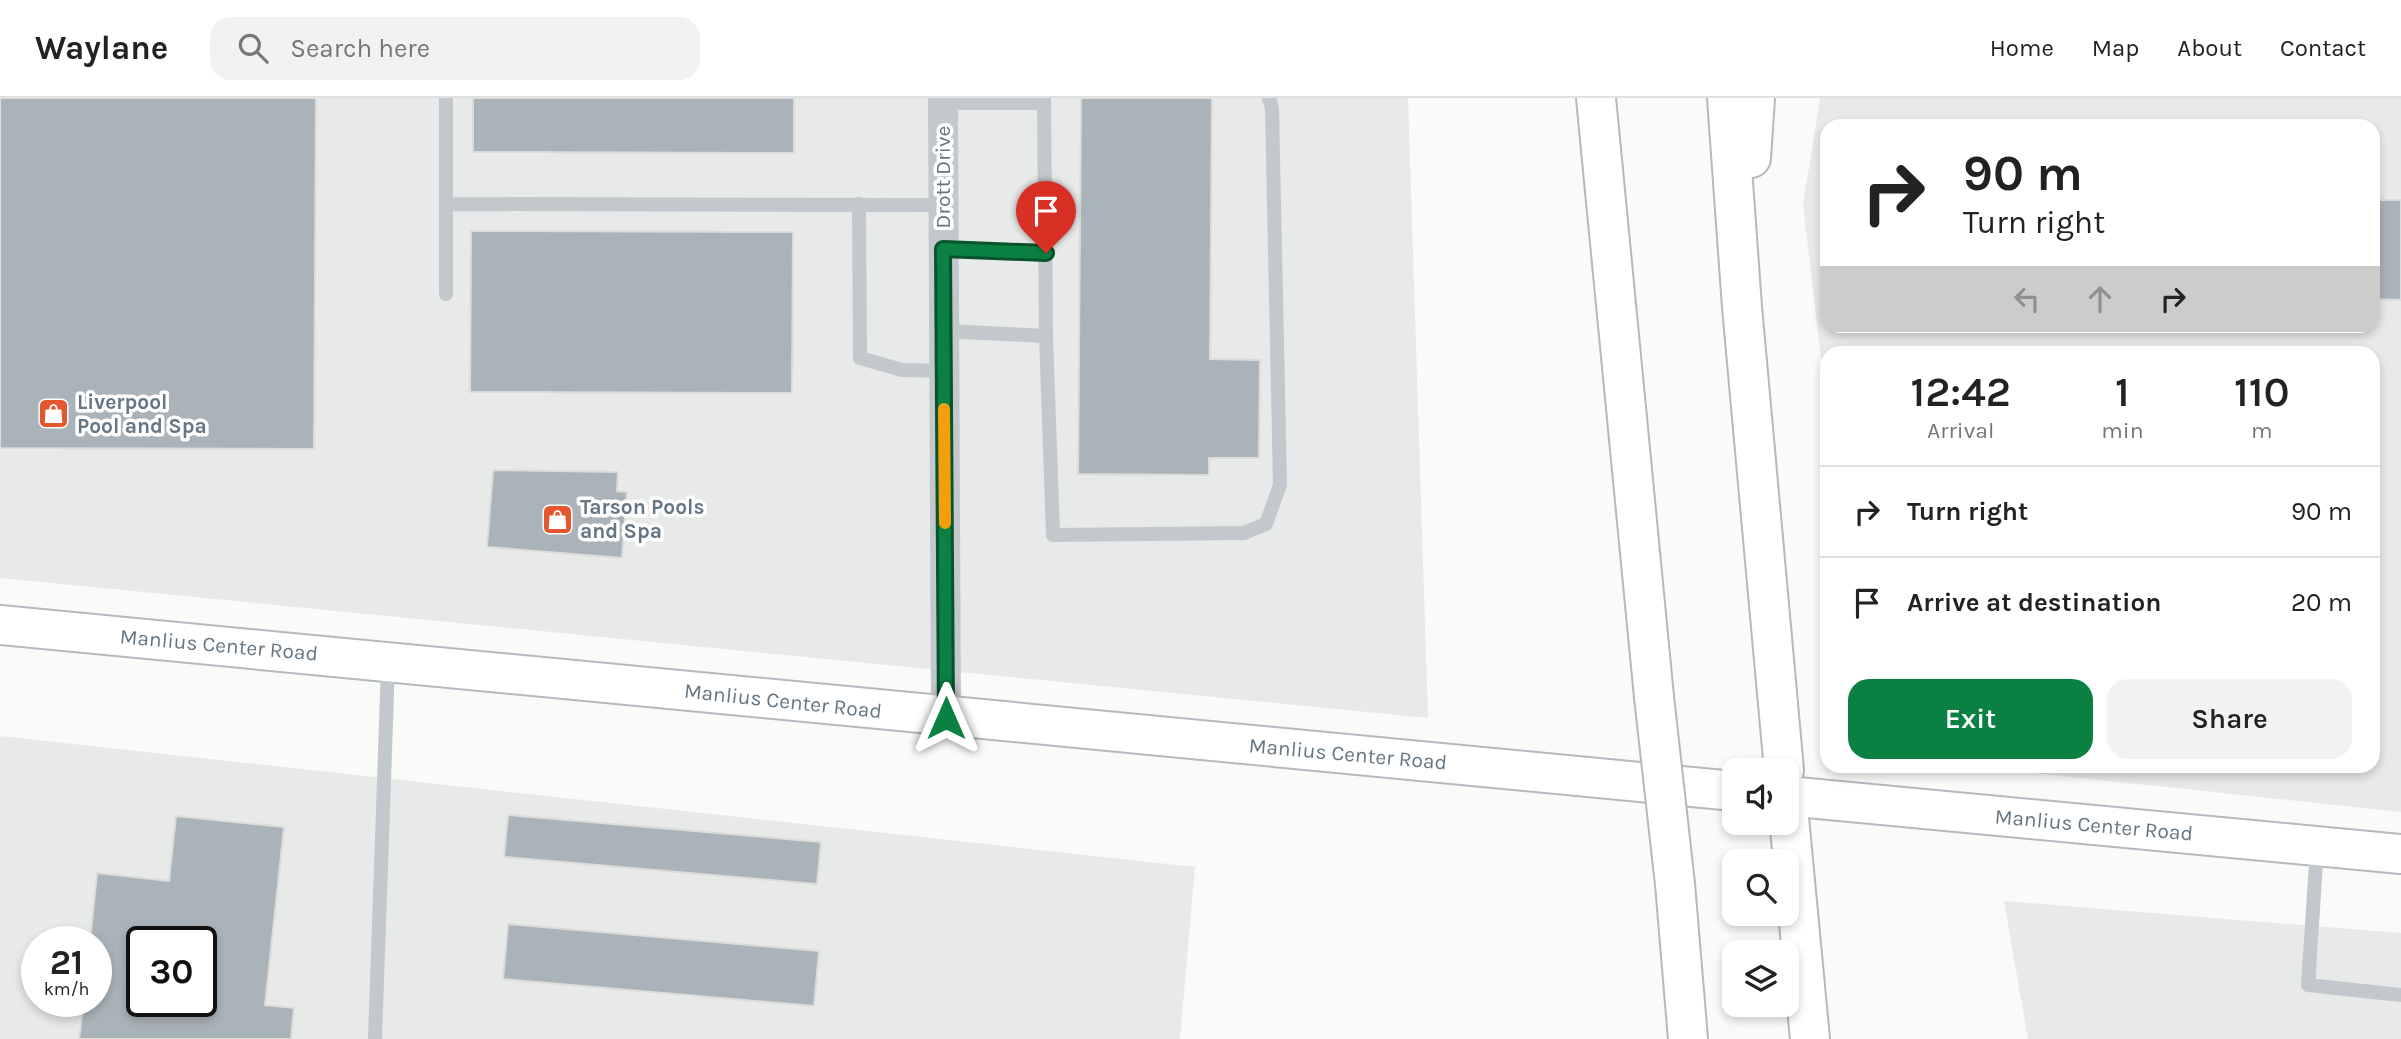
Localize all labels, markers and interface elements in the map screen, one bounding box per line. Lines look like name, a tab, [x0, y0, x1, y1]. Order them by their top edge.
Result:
search box	[210, 17, 700, 80]
text: Waylane	[35, 29, 168, 67]
icon: search	[234, 29, 272, 67]
text: Search here	[290, 33, 430, 64]
text: Home	[1990, 34, 2054, 62]
text: Map	[2092, 34, 2139, 62]
text: About	[2177, 34, 2242, 62]
text: Contact	[2280, 34, 2366, 62]
street label: Drott Drive	[931, 126, 955, 228]
text: 90 m	[1963, 145, 2083, 202]
icon: right	[1848, 147, 1939, 238]
pin	[1016, 181, 1076, 253]
icon: arrive	[1027, 192, 1065, 230]
text: Turn right	[1963, 204, 2105, 241]
icon: left	[2008, 280, 2046, 318]
icon: ahead	[2081, 280, 2119, 318]
icon: right	[2154, 280, 2192, 318]
text: 12:42	[1910, 367, 2011, 417]
text: 1	[2115, 367, 2130, 417]
text: 110	[2234, 367, 2290, 417]
place label: Liverpool Pool and Spa	[77, 390, 207, 438]
shop icon: Liverpool Pool and Spa	[37, 397, 71, 431]
text: Arrival	[1927, 417, 1994, 444]
text: min	[2101, 417, 2144, 444]
text: m	[2251, 417, 2273, 444]
icon: right	[1848, 493, 1886, 531]
place label: Tarson Pools and Spa	[580, 495, 705, 543]
text: Turn right	[1907, 496, 2028, 527]
text: 90 m	[2291, 496, 2352, 527]
shop icon: Tarson Pools and Spa	[540, 502, 574, 536]
icon: arrive	[1848, 584, 1886, 622]
text: Arrive at destination	[1907, 587, 2161, 618]
text: 20 m	[2291, 587, 2352, 618]
street label: Manlius Center Road	[119, 624, 319, 666]
street label: Manlius Center Road	[683, 679, 883, 723]
button: Exit	[1848, 679, 2093, 759]
button: Share	[2107, 679, 2352, 759]
position arrow	[909, 681, 983, 755]
street label: Manlius Center Road	[1248, 733, 1448, 775]
map controls	[1722, 758, 1799, 1017]
button: sound	[1722, 758, 1799, 835]
street label: Manlius Center Road	[1994, 804, 2194, 846]
button: search	[1722, 849, 1799, 926]
speed limit sign: 30	[126, 926, 217, 1017]
button: layers	[1722, 940, 1799, 1017]
text: 21	[50, 942, 83, 983]
text: km/h	[44, 978, 89, 1000]

